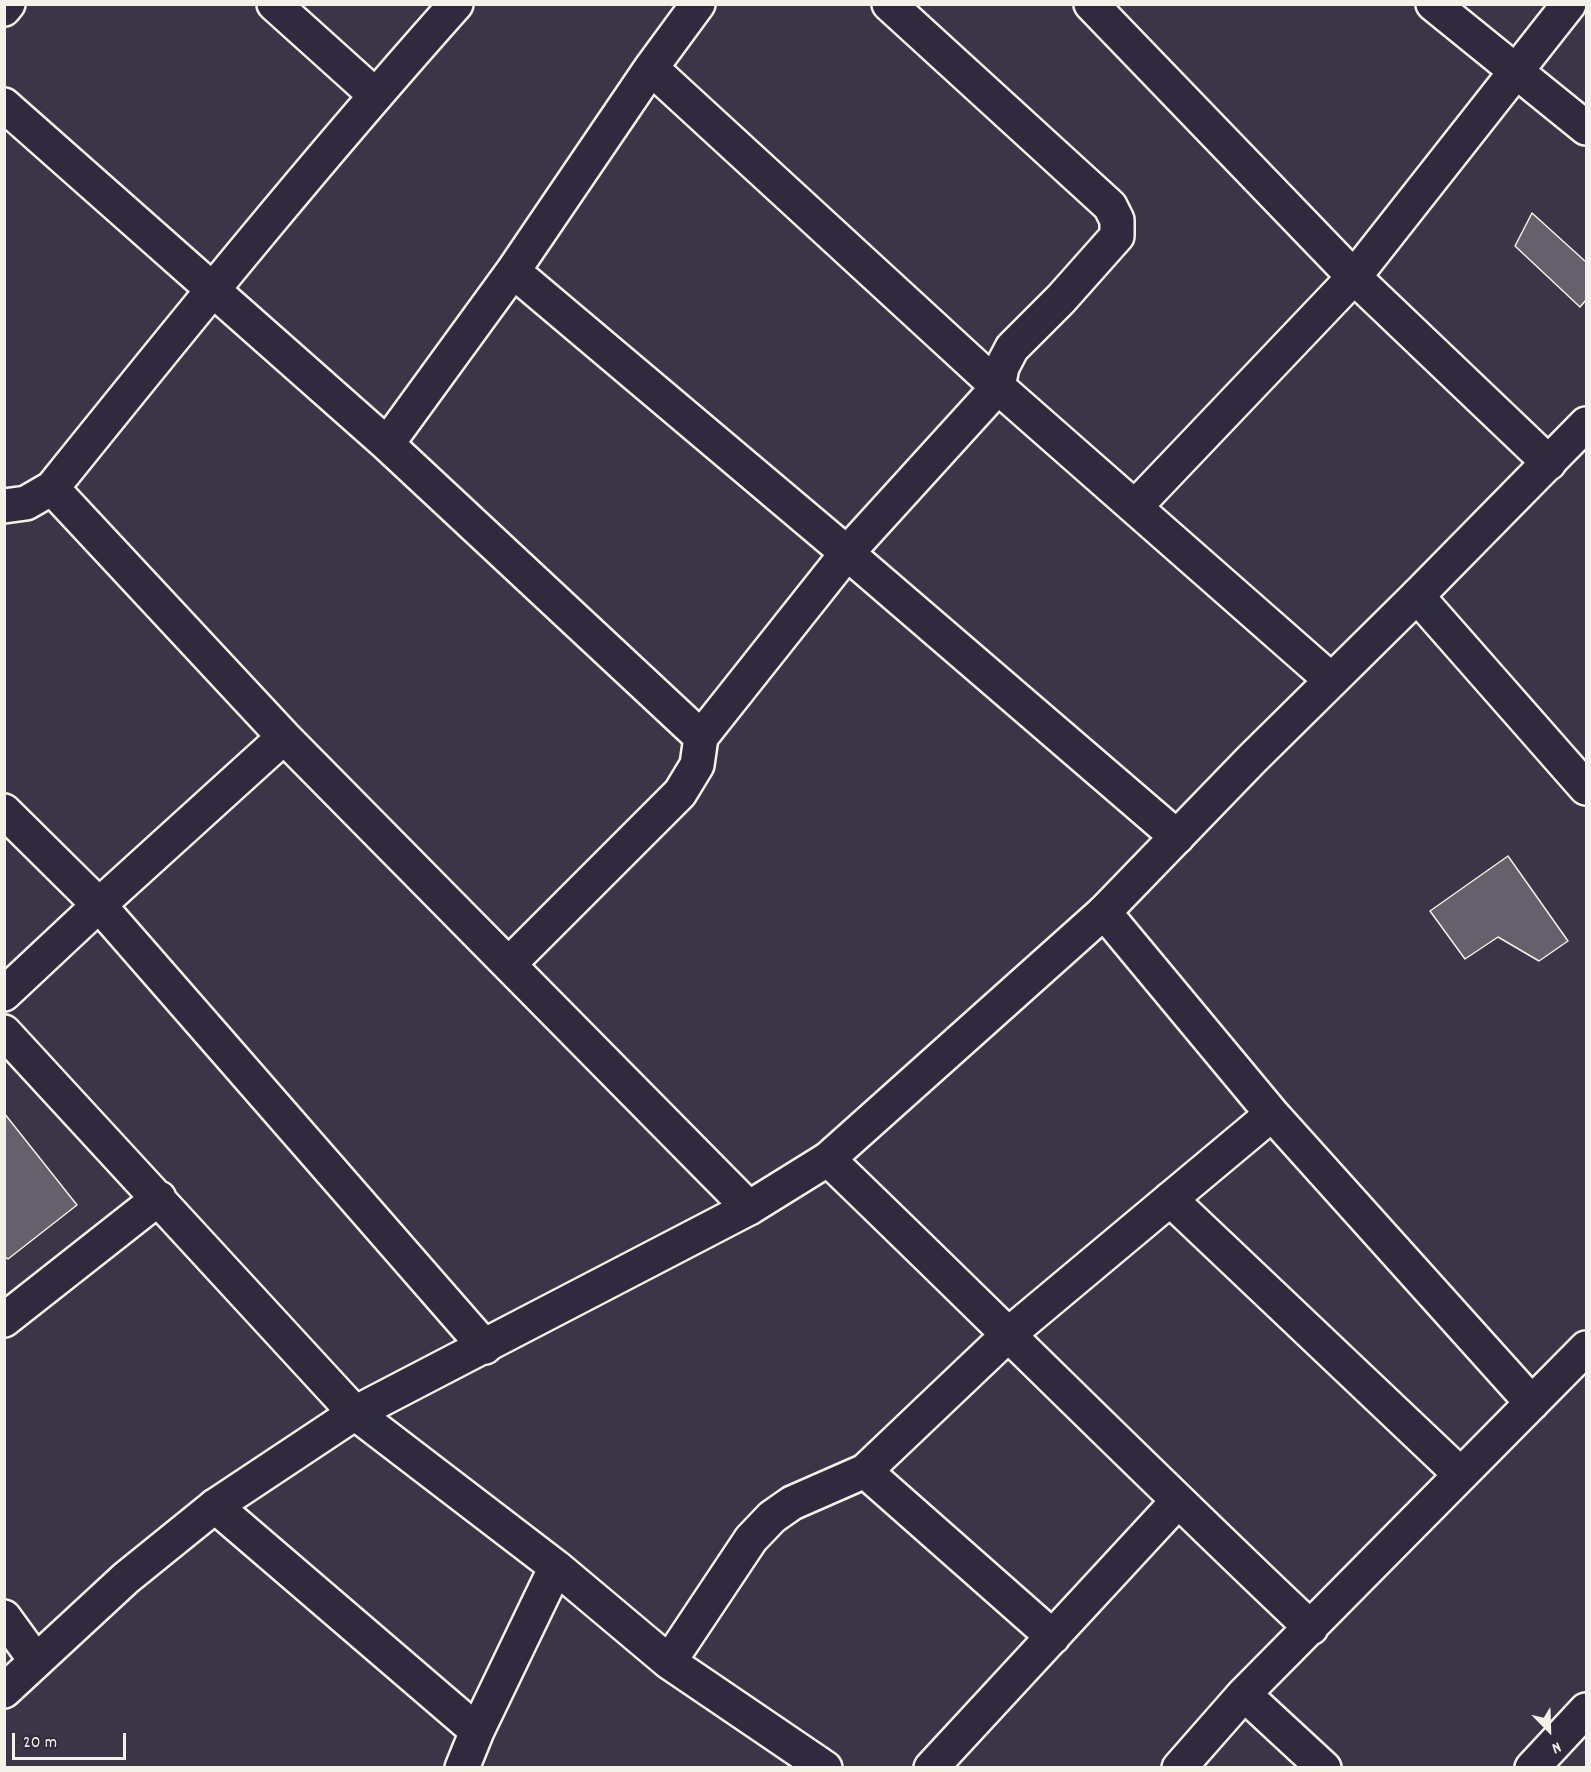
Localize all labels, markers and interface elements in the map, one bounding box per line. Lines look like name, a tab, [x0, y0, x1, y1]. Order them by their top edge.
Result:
north arrow	[1519, 1700, 1579, 1760]
scale bar	[15, 1721, 129, 1759]
text: 20 m	[23, 1731, 57, 1756]
text: N	[1548, 1735, 1564, 1759]

